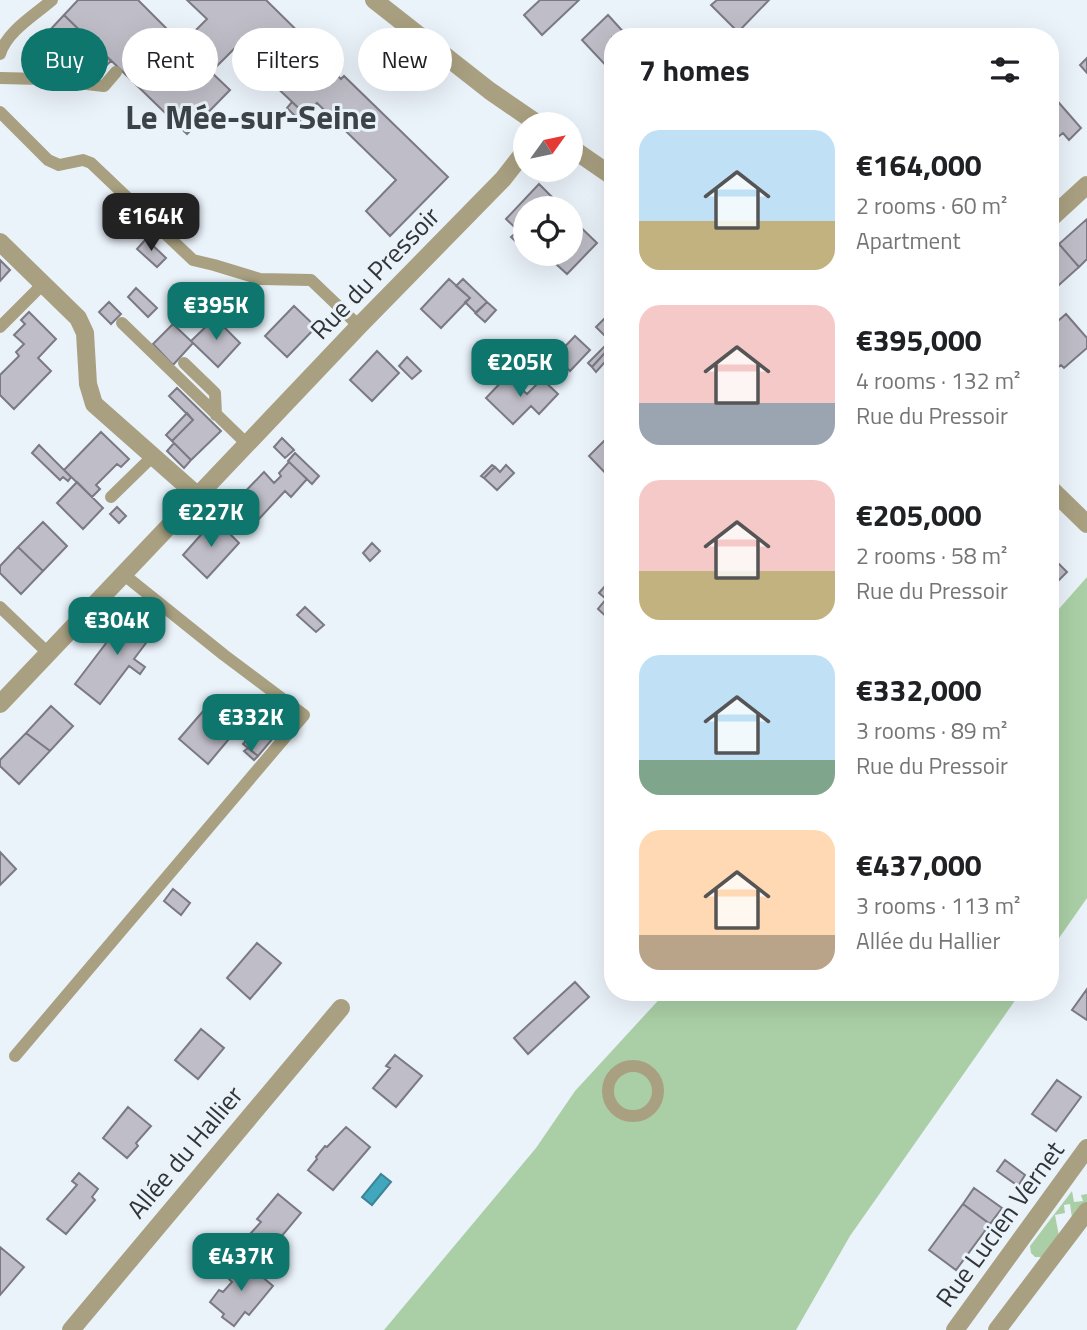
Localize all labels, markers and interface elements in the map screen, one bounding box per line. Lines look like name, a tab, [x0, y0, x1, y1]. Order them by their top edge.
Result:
chip: Buy	[21, 28, 108, 91]
chip: Rent	[122, 28, 218, 91]
chip: Filters	[232, 28, 344, 91]
chip: New	[358, 28, 452, 91]
text: 7 homes	[639, 47, 750, 93]
icon: filters	[986, 51, 1024, 89]
district label: Le Mée-sur-Seine	[125, 92, 377, 142]
north arrow	[513, 112, 583, 182]
map controls	[513, 112, 583, 266]
text: €164,000	[856, 142, 982, 188]
icon: home	[695, 158, 779, 242]
text: 2 rooms · 60 m²	[856, 188, 1007, 223]
pin: €164K	[102, 194, 200, 253]
button: locate	[513, 196, 583, 266]
street label: Rue du Pressoir	[301, 197, 448, 348]
text: €164K	[118, 198, 184, 233]
text: Apartment	[856, 223, 961, 258]
pin: €395K	[167, 282, 265, 342]
text: €395K	[183, 287, 249, 322]
text: €395,000	[856, 317, 982, 363]
icon: home	[695, 333, 779, 417]
pin: €205K	[471, 340, 569, 399]
text: €205K	[487, 344, 553, 379]
text: 4 rooms · 132 m²	[856, 363, 1020, 398]
text: Rue du Pressoir	[856, 398, 1008, 433]
pin: €227K	[162, 490, 260, 549]
text: €205,000	[856, 492, 982, 538]
text: €227K	[178, 494, 244, 529]
icon: home	[695, 508, 779, 592]
text: 2 rooms · 58 m²	[856, 538, 1007, 573]
text: Rue du Pressoir	[856, 573, 1008, 608]
pin: €304K	[68, 598, 166, 657]
text: €304K	[84, 602, 150, 637]
text: €332,000	[856, 667, 982, 713]
icon: home	[695, 683, 779, 767]
pin: €332K	[202, 694, 300, 754]
text: €332K	[218, 699, 284, 734]
text: 3 rooms · 89 m²	[856, 713, 1007, 748]
text: Rue du Pressoir	[856, 748, 1008, 783]
text: €437,000	[856, 842, 982, 888]
icon: home	[695, 858, 779, 942]
text: 3 rooms · 113 m²	[856, 888, 1020, 923]
text: Allée du Hallier	[856, 923, 1000, 958]
street label: Allée du Hallier	[117, 1077, 252, 1227]
street label: Rue Lucien Vernet	[926, 1132, 1073, 1315]
pin: €437K	[192, 1234, 290, 1293]
text: €437K	[208, 1238, 274, 1273]

